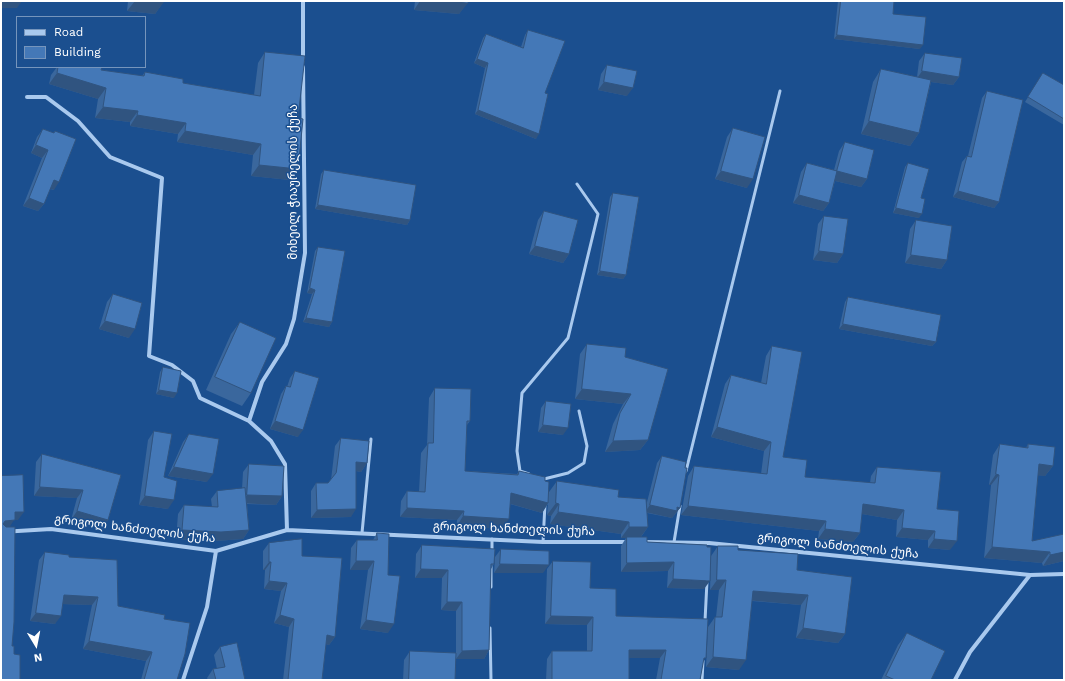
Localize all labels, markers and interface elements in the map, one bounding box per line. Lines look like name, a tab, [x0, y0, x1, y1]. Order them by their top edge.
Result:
legend	[16, 16, 146, 68]
text: Road	[54, 25, 83, 39]
text: Building	[54, 45, 101, 59]
street label: მიხეილ ჭიაურელის ქუჩა	[286, 104, 300, 260]
street label: გრიგოლ ხანძთელის ქუჩა	[54, 512, 216, 546]
street label: გრიგოლ ხანძთელის ქუჩა	[433, 519, 595, 539]
street label: გრიგოლ ხანძთელის ქუჩა	[757, 530, 919, 562]
north arrow	[16, 625, 56, 665]
text: N	[33, 650, 43, 664]

